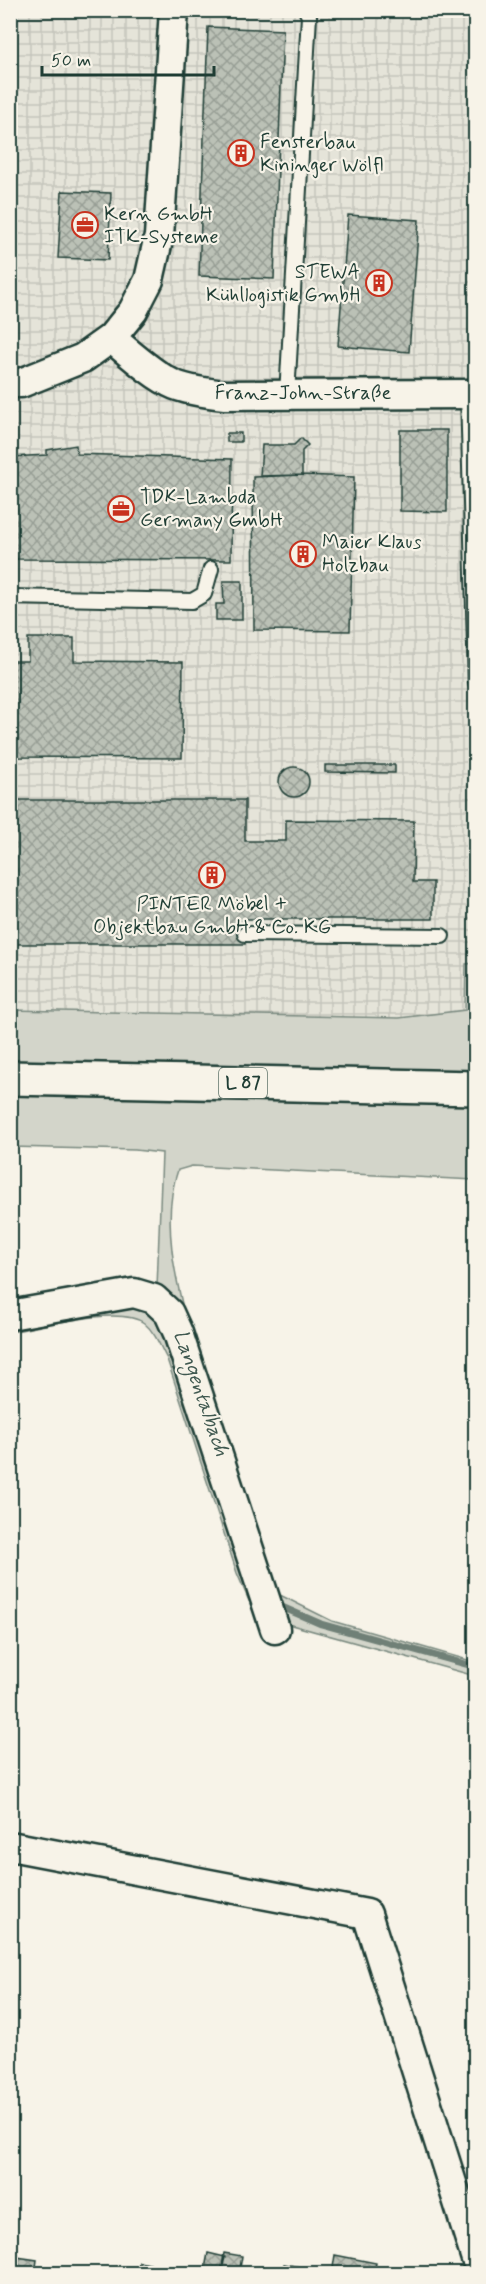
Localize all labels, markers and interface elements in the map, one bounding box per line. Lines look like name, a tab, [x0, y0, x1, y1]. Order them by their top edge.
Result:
scale bar	[42, 39, 214, 77]
text: 50 m	[51, 49, 91, 73]
place label: Fensterbau Kininger Wölfl	[260, 129, 384, 179]
building icon: Fensterbau Kininger Wölfl	[226, 138, 256, 168]
place label: Kern GmbH ITK-Systeme	[104, 201, 218, 251]
office icon: Kern GmbH ITK-Systeme	[70, 210, 100, 240]
place label: STEWA Kühllogistik GmbH	[206, 259, 360, 309]
building icon: STEWA Kühllogistik GmbH	[364, 268, 394, 298]
street label: Franz-John-Straße	[215, 380, 391, 407]
place label: TDK-Lambda Germany GmbH	[140, 484, 283, 534]
office icon: TDK-Lambda Germany GmbH	[106, 494, 136, 524]
place label: Maier Klaus Holzbau	[322, 529, 422, 579]
building icon: Maier Klaus Holzbau	[288, 539, 318, 569]
building icon: PINTER Möbel + Objektbau GmbH & Co. KG	[197, 860, 227, 890]
place label: PINTER Möbel + Objektbau GmbH & Co. KG	[93, 891, 331, 941]
road number: L 87	[219, 1068, 267, 1098]
water label: Langentalbach	[164, 1326, 236, 1461]

